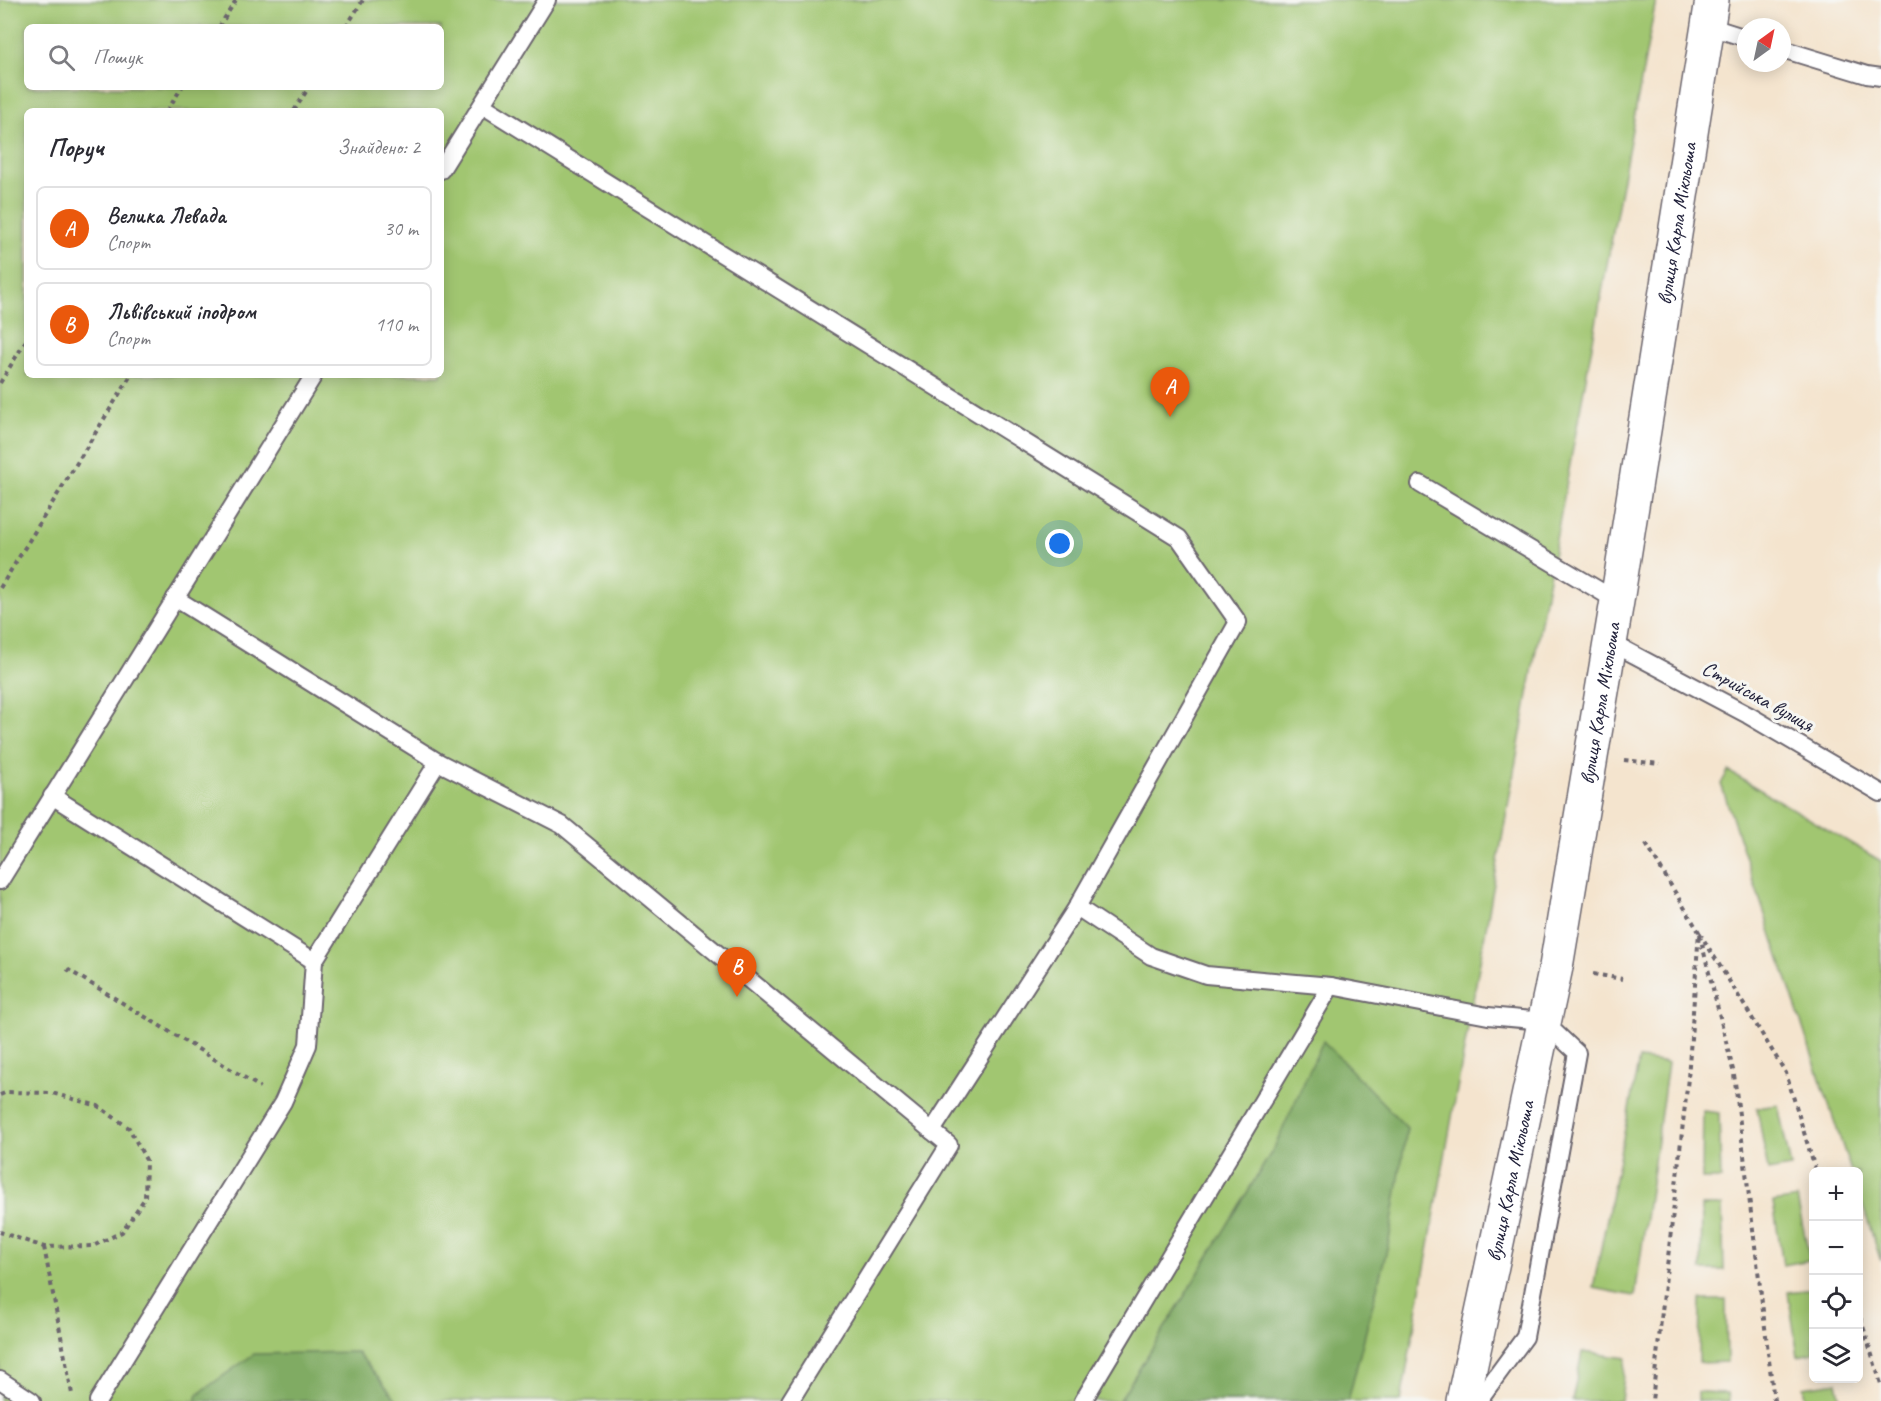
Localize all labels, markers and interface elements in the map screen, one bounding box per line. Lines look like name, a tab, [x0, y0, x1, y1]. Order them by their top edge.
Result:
north arrow	[1737, 18, 1791, 72]
search box	[24, 24, 444, 90]
icon: search	[45, 41, 78, 74]
text: Пошук	[93, 43, 142, 71]
text: Поруч	[48, 131, 104, 164]
text: Знайдено: 2	[338, 135, 420, 160]
street label: вулиця Карла Мікльоша	[1651, 139, 1703, 306]
text: Велика Левада	[107, 202, 226, 230]
text: A	[64, 216, 75, 241]
text: 30 m	[384, 216, 418, 241]
text: Спорт	[107, 230, 150, 255]
text: Львівський іподром	[107, 298, 256, 326]
text: B	[64, 312, 75, 337]
text: 110 m	[375, 312, 418, 337]
text: Спорт	[107, 326, 150, 351]
pin: A	[1150, 368, 1190, 417]
your location	[1045, 529, 1074, 558]
street label: вулиця Карла Мікльоша	[1574, 619, 1626, 786]
street label: Стрийська вулиця	[1698, 655, 1820, 738]
pin: B	[718, 948, 756, 997]
street label: вулиця Карла Мікльоша	[1480, 1097, 1540, 1264]
map controls	[1809, 1167, 1863, 1383]
button: +	[1809, 1167, 1863, 1221]
button: −	[1809, 1221, 1863, 1275]
button: locate	[1809, 1275, 1863, 1329]
button: layers	[1809, 1329, 1863, 1383]

